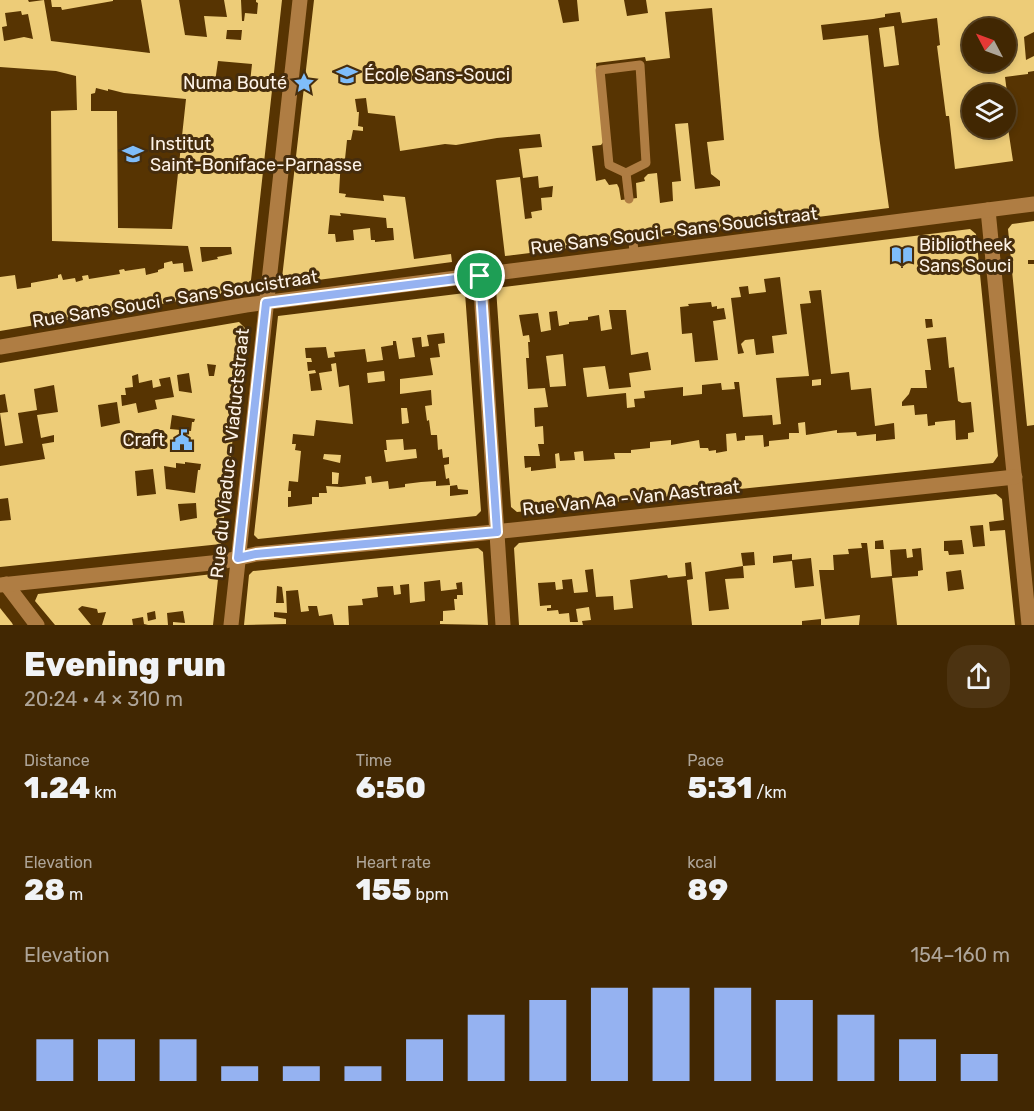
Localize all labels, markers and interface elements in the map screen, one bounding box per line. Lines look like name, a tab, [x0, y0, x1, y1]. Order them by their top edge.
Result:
north arrow	[962, 18, 1016, 72]
map controls	[962, 18, 1016, 138]
school or university icon: École Sans-Souci	[335, 63, 359, 87]
place label: École Sans-Souci	[364, 64, 510, 86]
place icon: Numa Bouté	[292, 71, 316, 95]
place label: Numa Bouté	[183, 72, 287, 94]
button: layers	[962, 84, 1016, 138]
place label: Institut Saint-Boniface-Parnasse	[150, 133, 362, 176]
school or university icon: Institut Saint-Boniface-Parnasse	[121, 142, 145, 166]
street label: Rue Sans Souci - Sans Soucistraat	[529, 202, 819, 260]
place label: Bibliotheek Sans Souci	[919, 234, 1013, 277]
library icon: Bibliotheek Sans Souci	[890, 243, 914, 267]
pin	[454, 250, 505, 301]
icon: arrive	[463, 259, 496, 292]
street label: Rue Sans Souci - Sans Soucistraat	[31, 266, 319, 332]
street label: Rue du Viaduc - Viaductstraat	[206, 327, 254, 579]
public building icon: Craft	[170, 428, 194, 452]
place label: Craft	[123, 429, 165, 451]
street label: Rue Van Aa - Van Aastraat	[521, 476, 741, 520]
text: Evening run	[24, 645, 226, 684]
button: share	[947, 645, 1010, 708]
text: 20:24 · 4 × 310 m	[24, 687, 183, 711]
text: Distance	[24, 751, 90, 770]
text: Time	[356, 751, 392, 770]
text: Pace	[687, 751, 724, 770]
text: 1.24	[24, 770, 90, 806]
text: 6:50	[356, 770, 426, 806]
text: 5:31	[687, 770, 753, 806]
text: km	[90, 783, 117, 802]
text: /km	[753, 783, 787, 802]
text: Elevation	[24, 853, 93, 872]
text: Heart rate	[356, 853, 431, 872]
text: kcal	[687, 853, 717, 872]
text: 28	[24, 872, 65, 908]
text: 155	[356, 872, 412, 908]
text: 89	[687, 872, 728, 908]
text: m	[65, 885, 83, 904]
text: bpm	[412, 885, 449, 904]
text: Elevation	[24, 943, 110, 967]
text: 154–160 m	[910, 943, 1010, 967]

